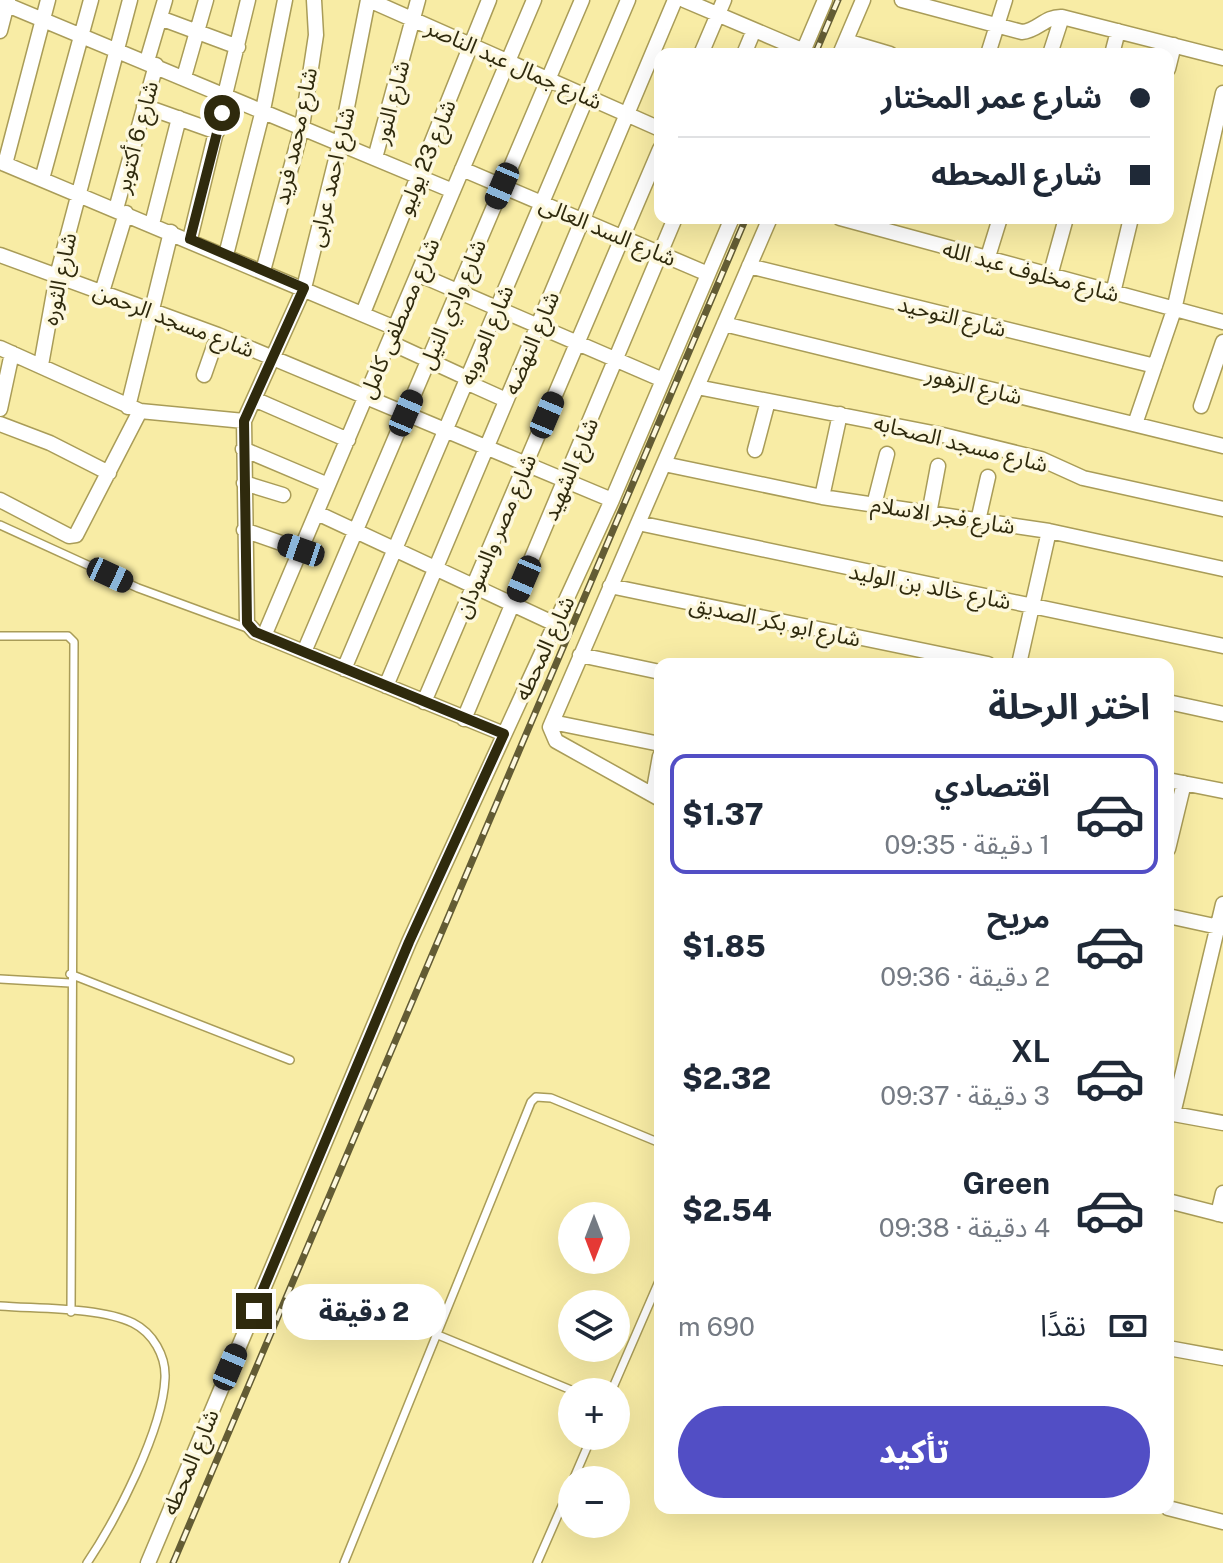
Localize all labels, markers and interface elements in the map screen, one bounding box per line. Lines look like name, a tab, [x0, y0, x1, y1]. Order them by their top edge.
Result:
street label: شارع جمال عبد الناصر	[419, 13, 606, 118]
street label: شارع النور	[367, 57, 418, 149]
street label: شارع محمد فريد	[268, 65, 326, 208]
street label: شارع 6 أكتوبر	[108, 78, 167, 198]
text: شارع عمر المختار	[881, 79, 1102, 115]
route start	[204, 95, 240, 131]
street label: شارع 23 يوليو	[391, 96, 465, 220]
street label: شارع احمد عرابى	[302, 105, 364, 250]
text: شارع المحطه	[931, 156, 1102, 192]
car	[482, 159, 522, 213]
street label: شارع السد العالى	[534, 191, 680, 275]
street label: شارع الثوره	[37, 230, 85, 328]
street label: شارع مصطفى كامل	[353, 234, 448, 404]
street label: شارع وادي النيل	[413, 235, 495, 374]
street label: شارع مخلوف عبد الله	[939, 235, 1122, 311]
street label: شارع مسجد الرحمن	[89, 277, 258, 366]
street label: شارع العروبه	[453, 281, 522, 390]
street label: شارع النهضه	[498, 288, 568, 400]
street label: شارع التوحيد	[894, 290, 1009, 346]
street label: شارع الزهور	[921, 360, 1025, 413]
car	[386, 386, 426, 440]
car	[527, 388, 567, 442]
street label: شارع مسجد الصحابه	[870, 409, 1051, 481]
street label: شارع الشهيد	[537, 414, 607, 526]
street label: شارع مصر والسودان	[449, 450, 545, 623]
street label: شارع فجر الاسلام	[869, 491, 1017, 543]
car	[274, 531, 328, 569]
car	[504, 552, 544, 606]
car	[83, 554, 137, 596]
street label: شارع خالد بن الوليد	[846, 558, 1013, 618]
street label: شارع ابو بكر الصديق	[686, 590, 863, 656]
street label: شارع المحطه	[509, 592, 583, 706]
text: اختر الرحلة	[988, 685, 1150, 727]
text: اقتصادي	[935, 767, 1050, 803]
icon: car	[1074, 778, 1146, 850]
text: $1.37	[682, 796, 764, 832]
text: 1 دقيقة · 09:35	[885, 829, 1050, 860]
text: مريح	[987, 899, 1050, 935]
icon: car	[1074, 910, 1146, 982]
text: $1.85	[682, 928, 766, 964]
text: 2 دقيقة · 09:36	[880, 961, 1050, 992]
text: XL	[1011, 1033, 1050, 1069]
icon: car	[1074, 1042, 1146, 1114]
text: $2.32	[682, 1060, 771, 1096]
text: 3 دقيقة · 09:37	[880, 1080, 1050, 1111]
text: Green	[963, 1165, 1050, 1201]
icon: car	[1074, 1174, 1146, 1246]
text: $2.54	[682, 1192, 772, 1228]
north arrow	[558, 1202, 630, 1274]
map controls	[558, 1202, 630, 1538]
text: 4 دقيقة · 09:38	[879, 1212, 1050, 1243]
callout: 2 دقيقة	[282, 1283, 446, 1339]
button: layers	[558, 1290, 630, 1362]
route end	[236, 1293, 272, 1329]
text: 2 دقيقة	[319, 1296, 409, 1327]
icon: cash	[1106, 1304, 1150, 1348]
text: نقدًا	[1040, 1307, 1086, 1343]
text: 690 m	[678, 1311, 755, 1342]
car	[210, 1340, 250, 1394]
button: +	[558, 1378, 630, 1450]
street label: شارع المحطه	[156, 1405, 228, 1520]
button: تأكيد	[678, 1406, 1150, 1498]
button: −	[558, 1466, 630, 1538]

